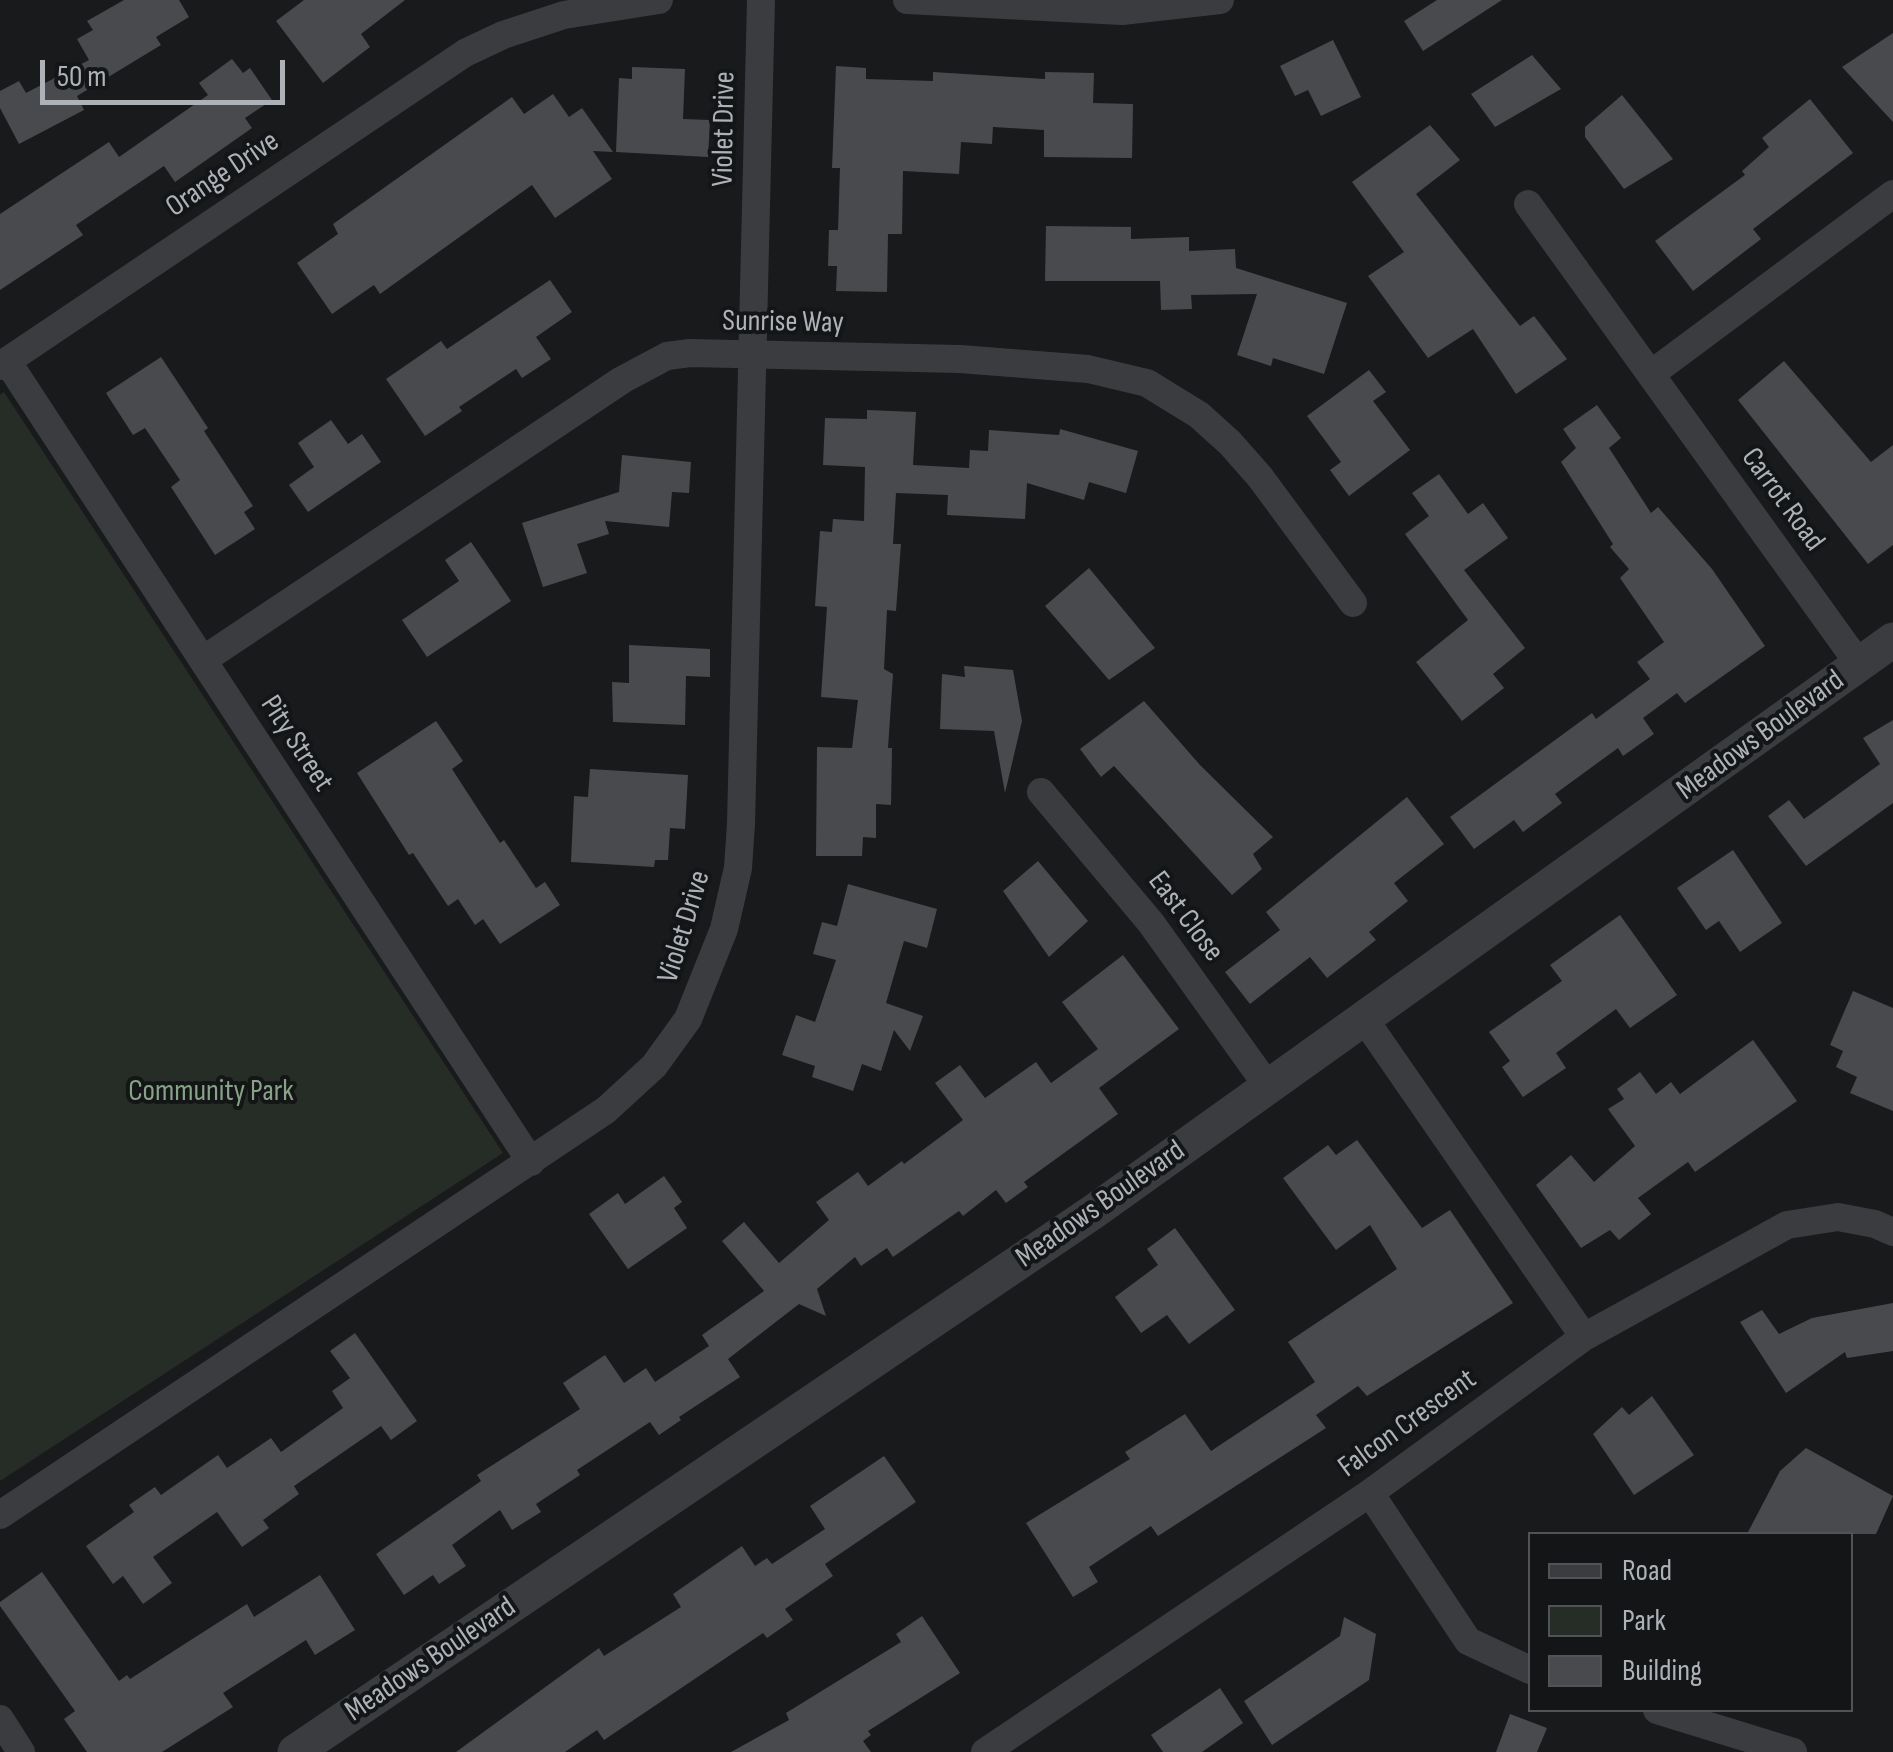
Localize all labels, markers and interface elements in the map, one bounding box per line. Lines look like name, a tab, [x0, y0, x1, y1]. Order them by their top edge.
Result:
scale bar	[45, 40, 290, 102]
text: 50 m	[57, 59, 106, 95]
street label: Violet Drive	[706, 71, 744, 187]
street label: Orange Drive	[160, 124, 286, 226]
street label: Sunrise Way	[722, 304, 844, 342]
street label: Carrot Road	[1733, 441, 1831, 559]
street label: Meadows Boulevard	[1670, 663, 1852, 809]
street label: Pity Street	[252, 689, 340, 799]
street label: East Close	[1139, 865, 1231, 969]
street label: Violet Drive	[651, 867, 719, 987]
park label: Community Park	[128, 1074, 294, 1110]
street label: Meadows Boulevard	[1010, 1134, 1192, 1276]
street label: Falcon Crescent	[1332, 1362, 1484, 1486]
legend	[1528, 1532, 1853, 1712]
text: Road	[1622, 1553, 1672, 1589]
street label: Meadows Boulevard	[339, 1590, 523, 1730]
text: Park	[1622, 1603, 1666, 1639]
text: Building	[1622, 1653, 1702, 1689]

